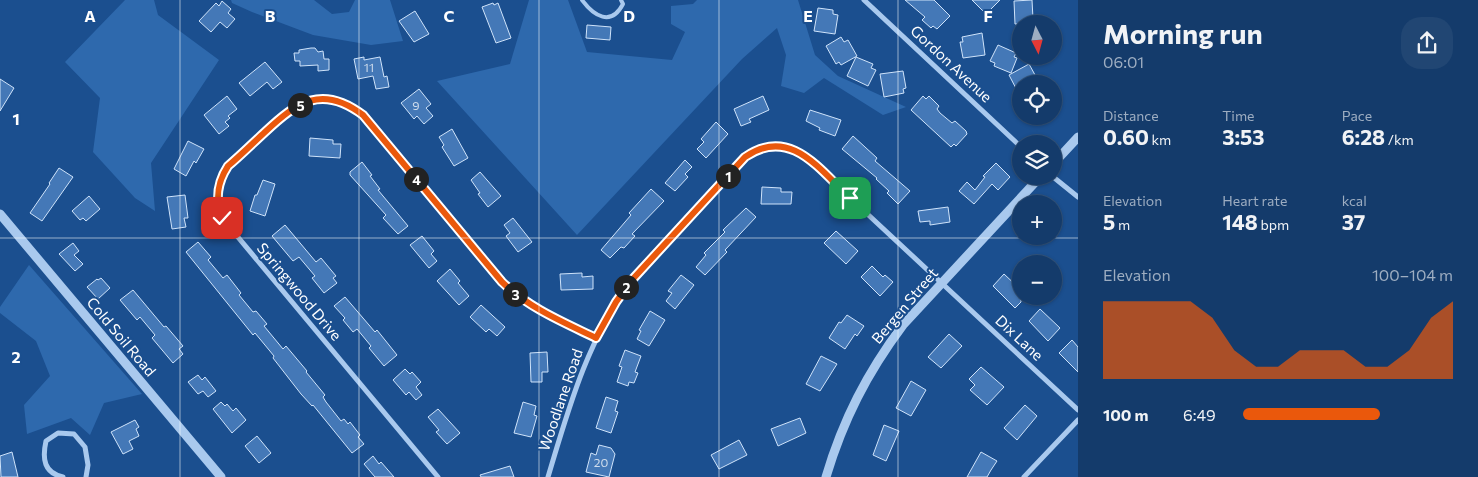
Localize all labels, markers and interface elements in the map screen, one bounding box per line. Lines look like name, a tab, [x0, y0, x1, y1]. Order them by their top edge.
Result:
text: A	[84, 6, 96, 25]
text: B	[265, 6, 276, 25]
text: C	[444, 6, 455, 25]
text: D	[623, 6, 635, 25]
text: E	[803, 6, 813, 25]
text: F	[983, 6, 993, 25]
north arrow	[1012, 15, 1062, 65]
map controls	[1012, 15, 1062, 305]
text: Morning run	[1103, 16, 1263, 50]
button: share	[1401, 17, 1453, 69]
street label: Gordon Avenue	[907, 21, 996, 106]
text: 06:01	[1103, 52, 1144, 71]
house number: 11	[364, 60, 374, 74]
button: locate	[1012, 75, 1062, 125]
pin: 5	[288, 92, 312, 118]
text: 5	[296, 97, 305, 114]
house number: 9	[412, 98, 420, 112]
text: Distance	[1103, 107, 1159, 124]
text: Time	[1222, 107, 1255, 124]
text: Pace	[1342, 107, 1372, 124]
text: 1	[12, 109, 20, 128]
text: 0.60	[1103, 124, 1149, 149]
text: 3:53	[1222, 124, 1265, 149]
text: 6:28	[1342, 124, 1385, 149]
text: km	[1149, 131, 1171, 148]
text: /km	[1385, 131, 1414, 148]
button: layers	[1012, 135, 1062, 185]
pin: 1	[716, 164, 740, 188]
pin: 4	[404, 166, 428, 192]
text: 1	[725, 168, 732, 185]
text: 4	[412, 171, 421, 188]
pin	[829, 177, 871, 219]
icon: arrive	[836, 184, 864, 212]
text: Elevation	[1103, 192, 1162, 209]
text: Heart rate	[1222, 192, 1287, 209]
text: kcal	[1342, 192, 1367, 209]
button: +	[1012, 195, 1062, 245]
pin	[201, 197, 243, 239]
icon: check	[208, 204, 236, 232]
text: 5	[1103, 209, 1115, 234]
text: 148	[1222, 209, 1258, 234]
text: 37	[1342, 209, 1365, 234]
text: m	[1115, 216, 1130, 233]
text: bpm	[1258, 216, 1289, 233]
street label: Springwood Drive	[254, 239, 346, 344]
button: −	[1012, 255, 1062, 305]
street label: Bergen Street	[867, 264, 941, 347]
text: Elevation	[1103, 265, 1171, 284]
text: 100–104 m	[1372, 265, 1453, 284]
pin: 2	[614, 274, 638, 300]
text: 2	[623, 279, 630, 296]
pin: 3	[502, 282, 528, 306]
text: 3	[511, 286, 520, 303]
street label: Cold Soil Road	[83, 293, 160, 380]
street label: Dix Lane	[992, 311, 1047, 364]
street label: Woodlane Road	[534, 346, 586, 453]
text: 2	[11, 347, 21, 366]
text: 100 m	[1103, 405, 1149, 424]
text: 6:49	[1183, 405, 1216, 424]
house number: 20	[594, 455, 608, 469]

